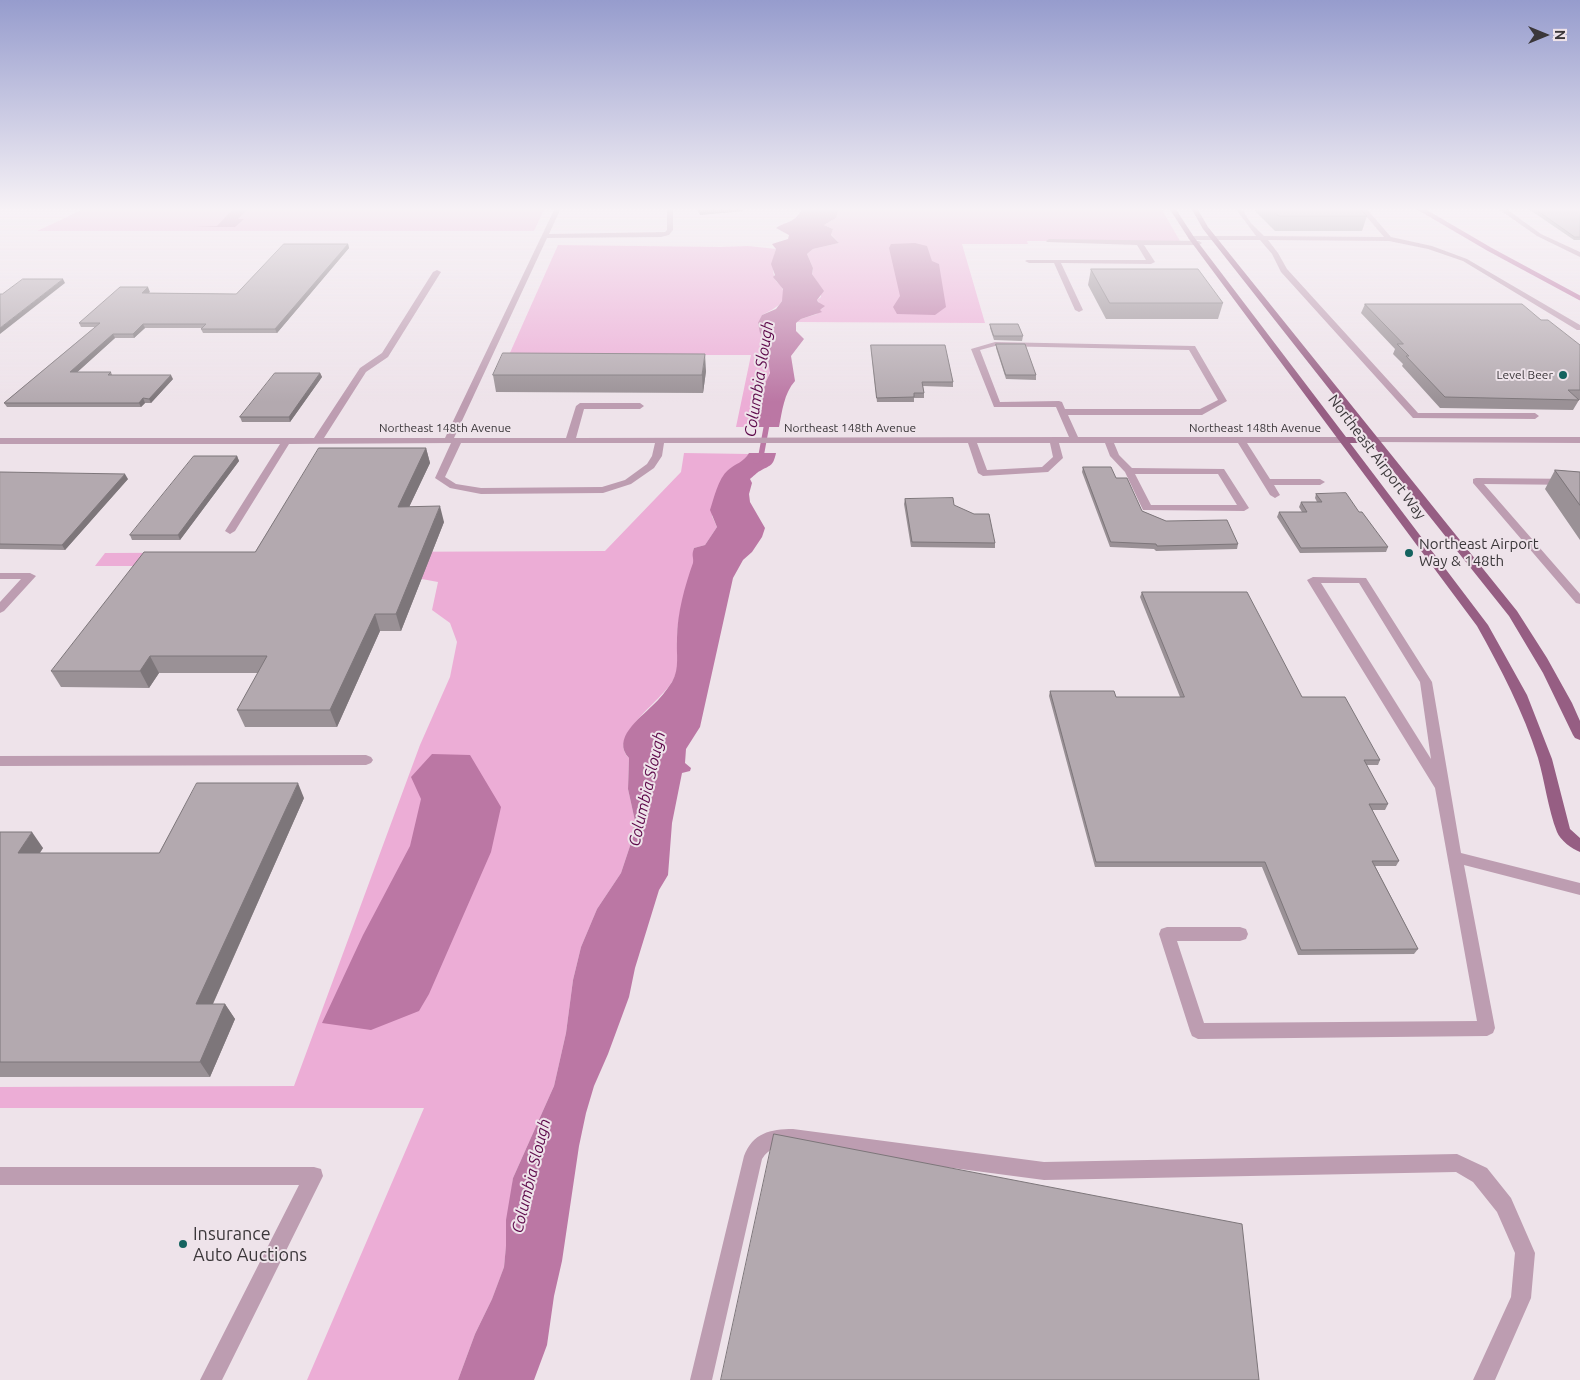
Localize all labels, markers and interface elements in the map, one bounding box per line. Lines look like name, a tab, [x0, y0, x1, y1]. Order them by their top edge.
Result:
north arrow	[1520, 10, 1570, 60]
text: N	[1552, 30, 1568, 40]
water label: Columbia Slough	[740, 320, 778, 438]
place label: Level Beer	[1497, 368, 1553, 382]
marker: Level Beer	[1557, 369, 1569, 381]
street label: Northeast Airport Way	[1324, 391, 1430, 523]
street label: Northeast 148th Avenue	[379, 421, 511, 435]
street label: Northeast 148th Avenue	[784, 421, 916, 435]
street label: Northeast 148th Avenue	[1189, 421, 1321, 435]
place label: Northeast Airport Way & 148th	[1419, 535, 1539, 570]
marker: Northeast Airport Way & 148th	[1403, 547, 1415, 559]
water label: Columbia Slough	[624, 730, 670, 848]
water label: Columbia Slough	[508, 1117, 554, 1235]
place label: Insurance Auto Auctions	[193, 1223, 307, 1266]
marker: Insurance Auto Auctions	[177, 1238, 189, 1250]

